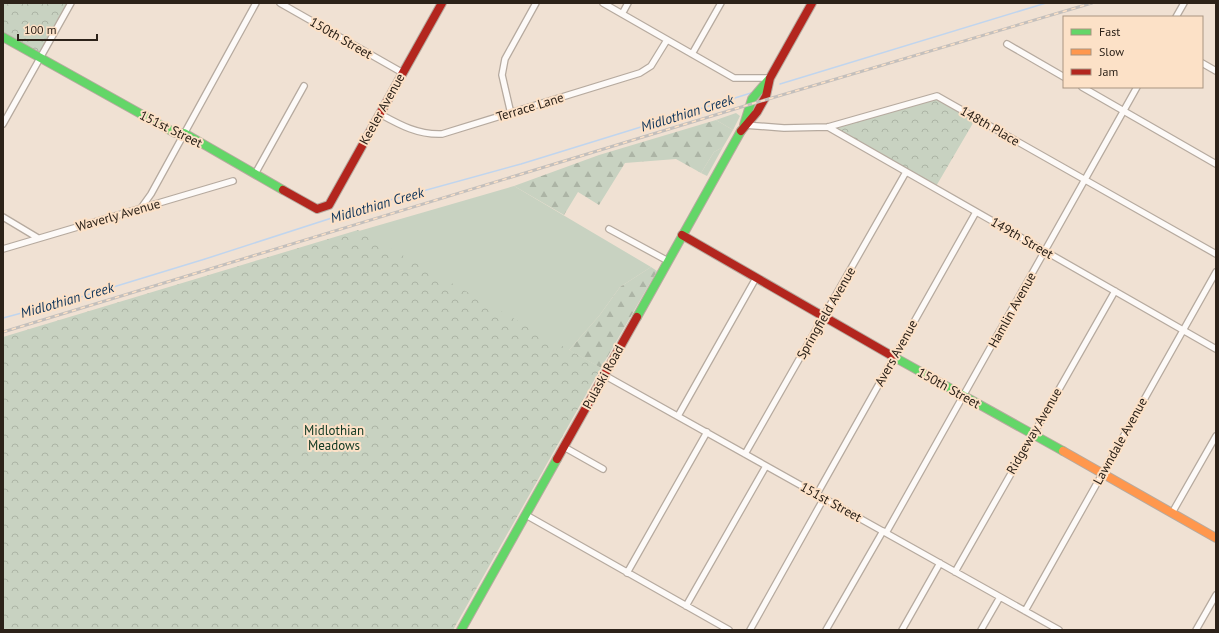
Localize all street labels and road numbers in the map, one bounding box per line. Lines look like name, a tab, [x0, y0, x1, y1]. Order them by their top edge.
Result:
street label: 150th Street	[307, 13, 376, 63]
street label: Keeler Avenue	[355, 70, 409, 148]
street label: Terrace Lane	[494, 89, 566, 125]
street label: 148th Place	[957, 102, 1023, 150]
street label: 151st Street	[137, 106, 206, 152]
street label: Waverly Avenue	[74, 195, 162, 235]
street label: 149th Street	[988, 213, 1057, 263]
street label: Springfield Avenue	[793, 264, 859, 362]
street label: Hamlin Avenue	[984, 269, 1040, 351]
street label: Avers Avenue	[871, 317, 921, 389]
street label: Pulaski Road	[579, 342, 627, 412]
street label: 150th Street	[915, 364, 984, 413]
street label: Ridgeway Avenue	[1002, 385, 1066, 477]
street label: Lawndale Avenue	[1089, 394, 1151, 488]
street label: 151st Street	[797, 478, 865, 526]

